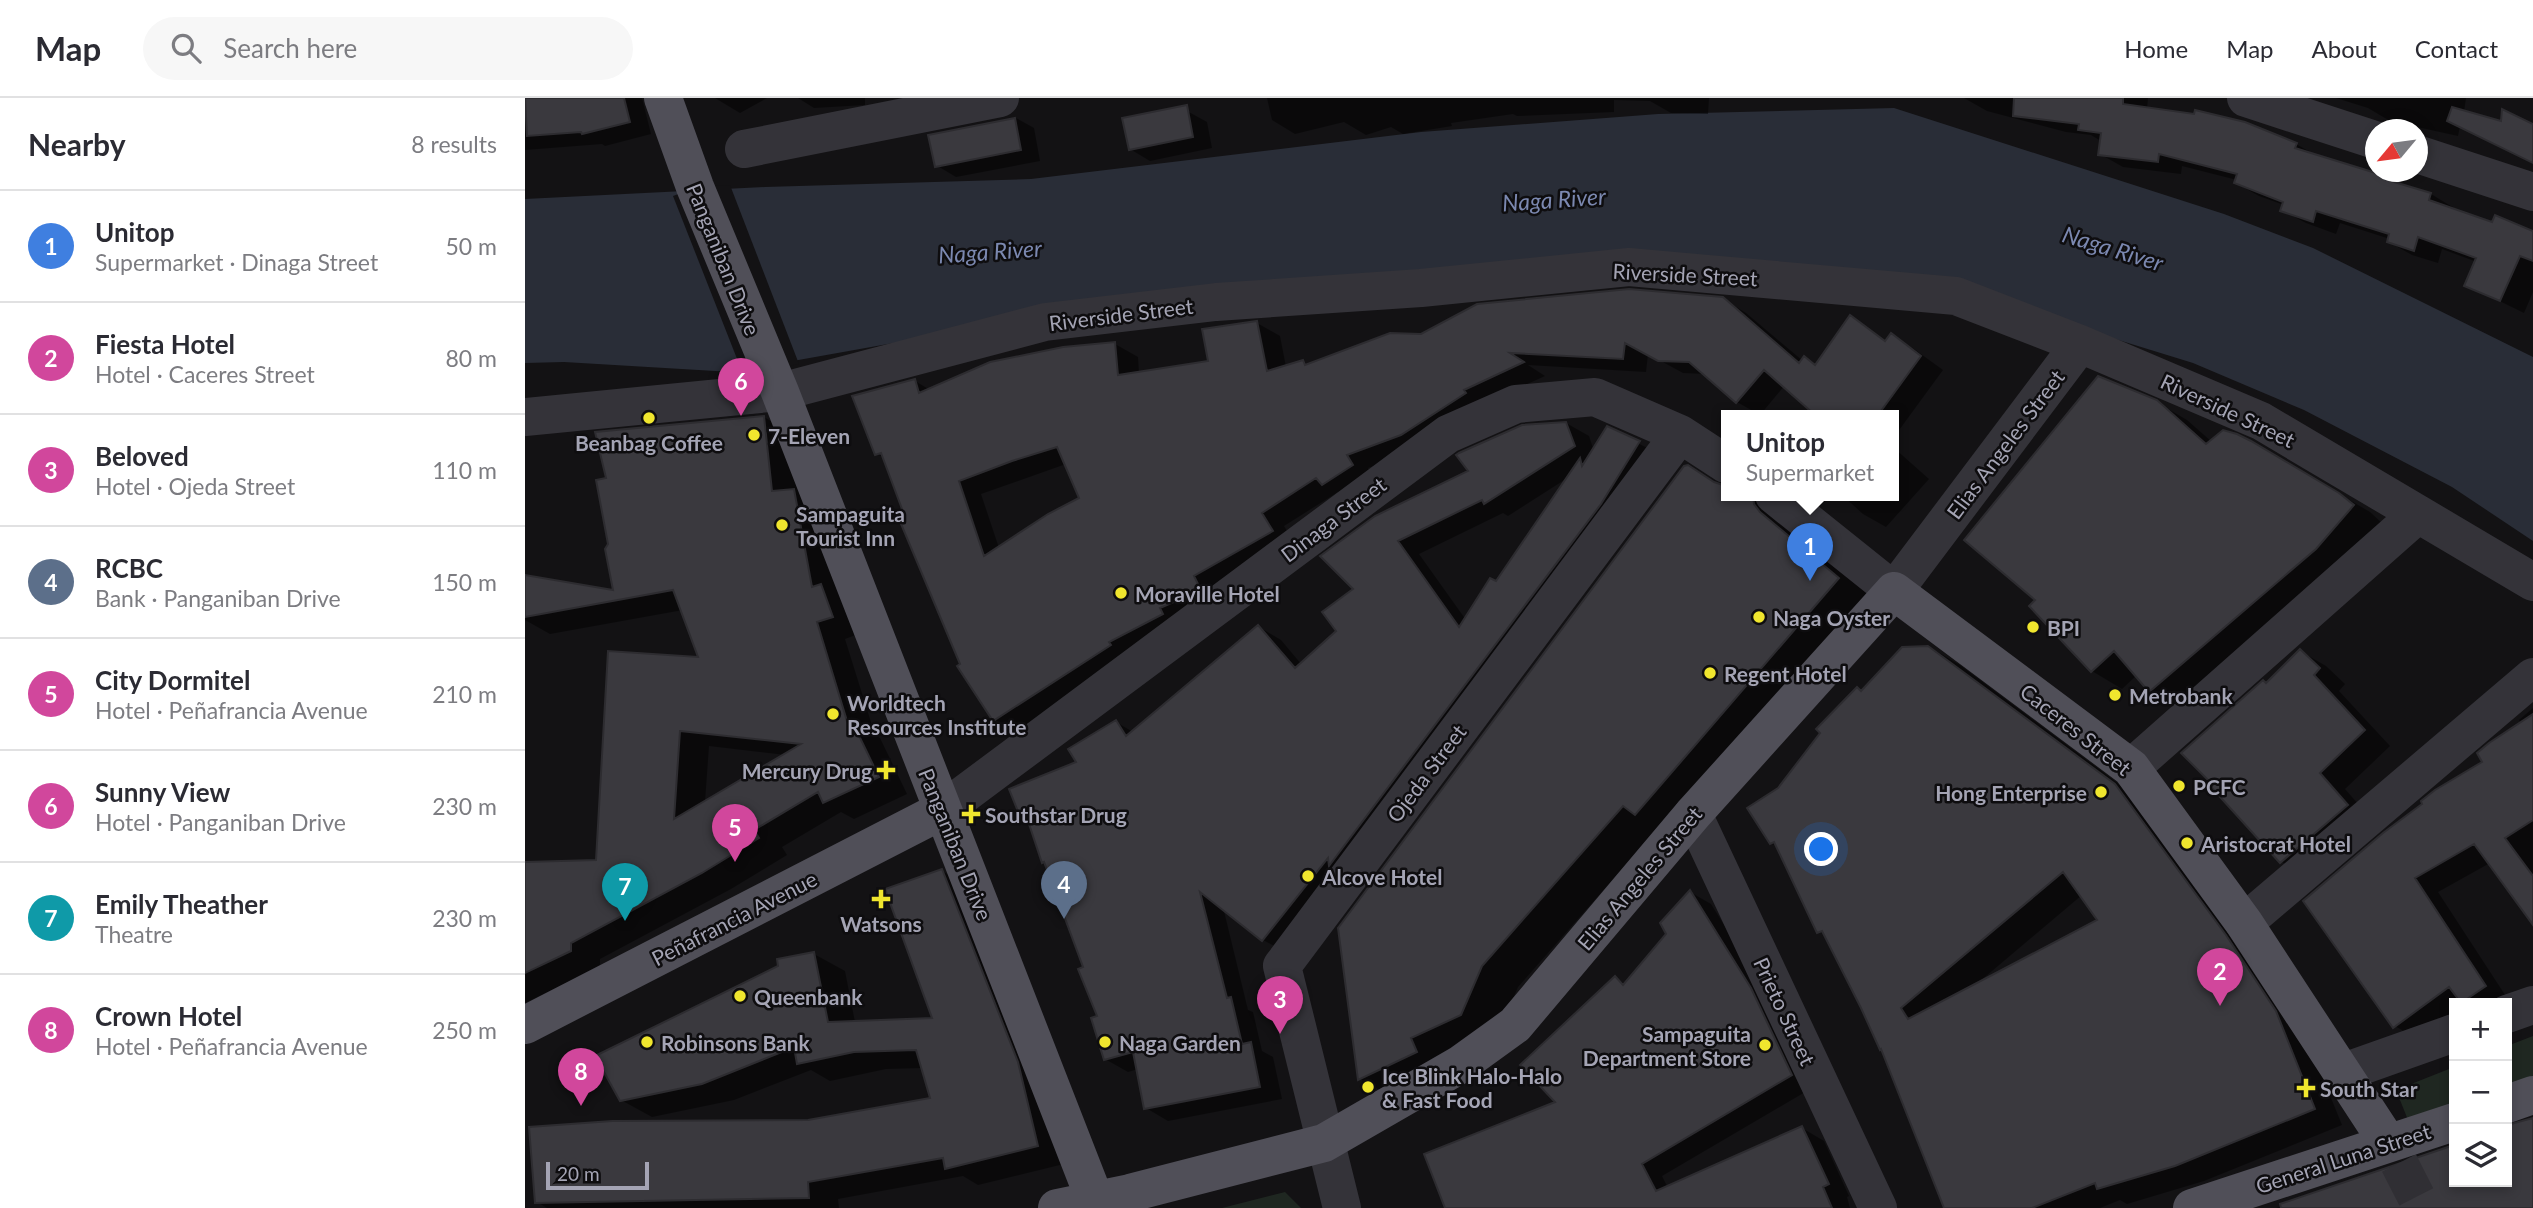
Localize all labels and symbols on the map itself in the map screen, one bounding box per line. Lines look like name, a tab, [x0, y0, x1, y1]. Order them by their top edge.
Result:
north arrow	[2365, 119, 2428, 182]
street label: Panganiban Drive	[682, 179, 766, 339]
water label: Naga River	[1501, 181, 1608, 217]
water label: Naga River	[2059, 219, 2168, 277]
water label: Naga River	[937, 233, 1044, 269]
street label: Riverside Street	[1612, 258, 1758, 290]
street label: Riverside Street	[1048, 293, 1195, 335]
pin: 6	[718, 358, 764, 416]
street label: Elias Angeles Street	[1941, 364, 2069, 523]
street label: Riverside Street	[2157, 368, 2299, 452]
marker: Beanbag Coffee	[641, 410, 657, 426]
place label: 7-Eleven	[768, 423, 850, 448]
marker: 7-Eleven	[746, 427, 762, 443]
place label: Beanbag Coffee	[575, 430, 723, 455]
street label: Dinaga Street	[1276, 471, 1391, 567]
place label: Sampaguita Tourist Inn	[796, 501, 905, 550]
marker: Sampaguita Tourist Inn	[774, 517, 790, 533]
pin: 1	[1787, 523, 1833, 581]
place label: Moraville Hotel	[1135, 581, 1280, 606]
marker: Moraville Hotel	[1113, 585, 1129, 601]
place label: Naga Oyster	[1773, 605, 1890, 630]
marker: Naga Oyster	[1751, 609, 1767, 625]
place label: BPI	[2047, 615, 2080, 640]
marker: BPI	[2025, 619, 2041, 635]
place label: Regent Hotel	[1724, 661, 1847, 686]
marker: Regent Hotel	[1702, 665, 1718, 681]
street label: Caceres Street	[2016, 678, 2137, 780]
place label: Metrobank	[2129, 683, 2233, 708]
marker: Metrobank	[2107, 687, 2123, 703]
place label: Worldtech Resources Institute	[847, 690, 1026, 739]
marker: Worldtech Resources Institute	[825, 706, 841, 722]
street label: Ojeda Street	[1381, 719, 1471, 827]
place label: Mercury Drug	[742, 758, 872, 783]
marker: Mercury Drug	[878, 762, 894, 778]
street label: Panganiban Drive	[914, 764, 998, 924]
place label: PCFC	[2193, 774, 2246, 799]
marker: PCFC	[2171, 778, 2187, 794]
place label: Hong Enterprise	[1935, 780, 2087, 805]
marker: Hong Enterprise	[2093, 784, 2109, 800]
street label: Elias Angeles Street	[1572, 801, 1707, 955]
place label: Southstar Drug	[985, 802, 1127, 827]
pin: 5	[712, 804, 758, 862]
marker: Southstar Drug	[963, 806, 979, 822]
place label: Aristocrat Hotel	[2200, 831, 2351, 856]
your location	[1804, 832, 1838, 866]
marker: Aristocrat Hotel	[2179, 835, 2195, 851]
pin: 4	[1041, 861, 1087, 919]
pin: 7	[602, 863, 648, 921]
place label: Alcove Hotel	[1321, 864, 1442, 889]
street label: Peñafrancia Avenue	[647, 866, 821, 970]
marker: Alcove Hotel	[1300, 868, 1316, 884]
marker: Watsons	[873, 891, 889, 907]
place label: Watsons	[840, 911, 922, 936]
pin: 2	[2197, 948, 2243, 1006]
street label: Prieto Street	[1749, 953, 1821, 1069]
pin: 3	[1257, 976, 1303, 1034]
place label: Queenbank	[754, 984, 863, 1009]
marker: Queenbank	[732, 988, 748, 1004]
place label: Sampaguita Department Store	[1583, 1021, 1751, 1070]
place label: Robinsons Bank	[661, 1030, 811, 1055]
place label: Naga Garden	[1119, 1030, 1241, 1055]
marker: Robinsons Bank	[639, 1034, 655, 1050]
marker: Naga Garden	[1097, 1034, 1113, 1050]
marker: Sampaguita Department Store	[1757, 1037, 1773, 1053]
pin: 8	[558, 1048, 604, 1106]
place label: Ice Blink Halo-Halo & Fast Food	[1382, 1063, 1562, 1112]
place label: South Star	[2320, 1076, 2418, 1101]
marker: Ice Blink Halo-Halo & Fast Food	[1360, 1079, 1376, 1095]
marker: South Star	[2298, 1080, 2314, 1096]
street label: General Luna Street	[2253, 1118, 2434, 1198]
scale bar	[546, 1159, 649, 1191]

